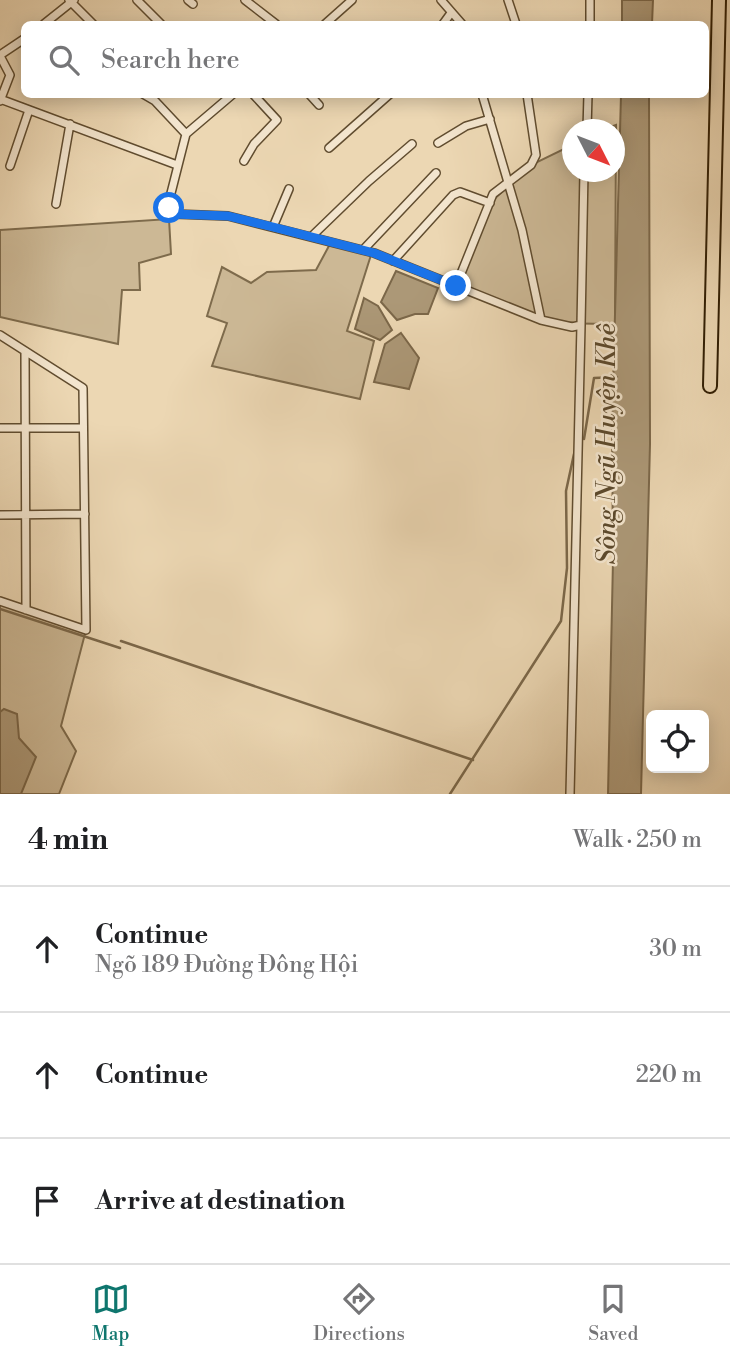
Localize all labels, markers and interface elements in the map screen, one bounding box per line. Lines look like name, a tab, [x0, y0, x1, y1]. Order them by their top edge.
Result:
search box	[21, 21, 709, 98]
icon: search	[45, 41, 83, 79]
text: Search here	[101, 44, 240, 76]
north arrow	[562, 119, 625, 182]
route start	[153, 192, 184, 223]
route end	[440, 270, 471, 301]
water label: Sông Ngũ Huyện Khê	[591, 323, 623, 565]
map controls	[646, 710, 709, 773]
button: locate	[646, 710, 709, 773]
text: 4 min	[28, 821, 108, 859]
text: Walk · 250 m	[573, 826, 702, 854]
text: Continue	[95, 919, 208, 951]
icon: ahead	[28, 930, 66, 968]
text: 30 m	[649, 935, 702, 963]
text: Ngõ 189 Đường Đông Hội	[95, 951, 358, 979]
icon: ahead	[28, 1056, 66, 1094]
text: Continue	[95, 1059, 208, 1091]
text: 220 m	[636, 1061, 702, 1089]
icon: arrive	[28, 1182, 66, 1220]
text: Arrive at destination	[95, 1185, 345, 1217]
tab: Map	[92, 1280, 130, 1346]
tab: Directions	[313, 1280, 405, 1346]
tab: Saved	[588, 1280, 638, 1346]

